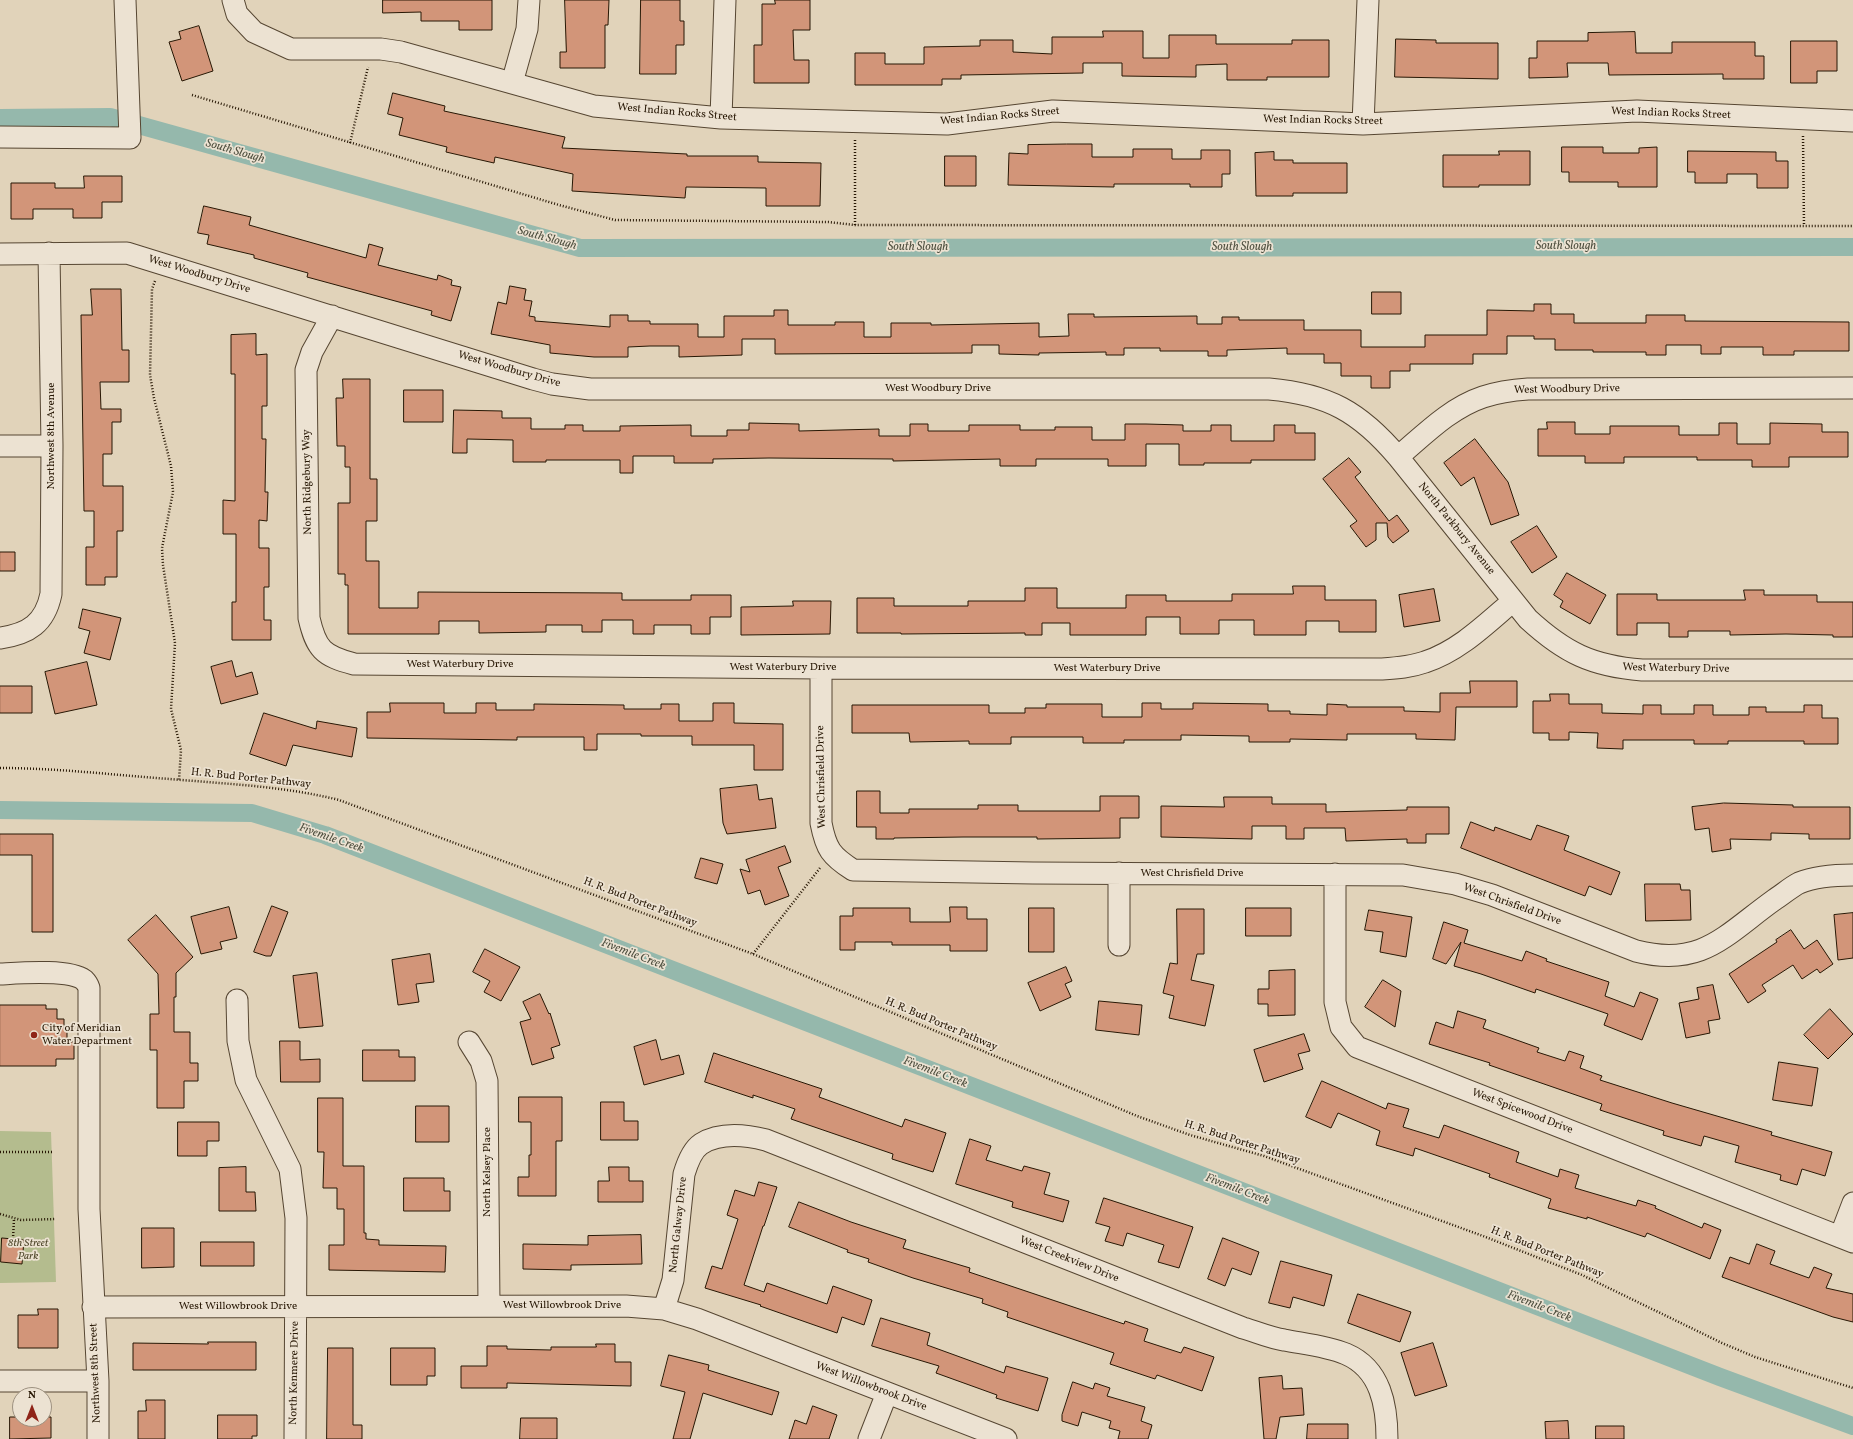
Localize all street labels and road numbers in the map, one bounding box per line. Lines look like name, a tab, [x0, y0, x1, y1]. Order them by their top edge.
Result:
street label: West Indian Rocks Street	[617, 101, 737, 125]
street label: West Indian Rocks Street	[940, 105, 1060, 129]
street label: West Indian Rocks Street	[1611, 105, 1731, 123]
street label: West Indian Rocks Street	[1263, 113, 1383, 129]
street label: West Woodbury Drive	[146, 253, 252, 297]
street label: West Woodbury Drive	[456, 349, 562, 391]
street label: Northwest 8th Avenue	[45, 382, 59, 490]
street label: West Woodbury Drive	[885, 382, 991, 396]
street label: West Woodbury Drive	[1514, 382, 1620, 398]
street label: North Ridgebury Way	[300, 429, 316, 535]
street label: North Parkbury Avenue	[1415, 480, 1497, 578]
street label: West Waterbury Drive	[406, 658, 514, 672]
street label: West Waterbury Drive	[729, 661, 837, 675]
street label: West Waterbury Drive	[1622, 661, 1730, 677]
street label: West Waterbury Drive	[1053, 662, 1161, 676]
street label: West Chrisfield Drive	[815, 725, 829, 829]
street label: H. R. Bud Porter Pathway	[190, 766, 312, 792]
street label: West Chrisfield Drive	[1140, 867, 1244, 881]
street label: H. R. Bud Porter Pathway	[581, 875, 699, 931]
street label: West Chrisfield Drive	[1461, 881, 1563, 929]
street label: H. R. Bud Porter Pathway	[883, 995, 999, 1055]
street label: West Spicewood Drive	[1470, 1087, 1574, 1137]
street label: H. R. Bud Porter Pathway	[1183, 1118, 1301, 1168]
street label: North Kelsey Place	[481, 1127, 495, 1217]
street label: North Galway Drive	[667, 1176, 691, 1274]
street label: H. R. Bud Porter Pathway	[1489, 1224, 1605, 1282]
street label: West Creekview Drive	[1017, 1234, 1121, 1286]
street label: West Willowbrook Drive	[503, 1299, 621, 1313]
street label: West Willowbrook Drive	[179, 1300, 297, 1314]
street label: North Kenmere Drive	[287, 1321, 303, 1425]
street label: Northwest 8th Street	[88, 1323, 104, 1423]
street label: West Willowbrook Drive	[813, 1360, 929, 1414]

